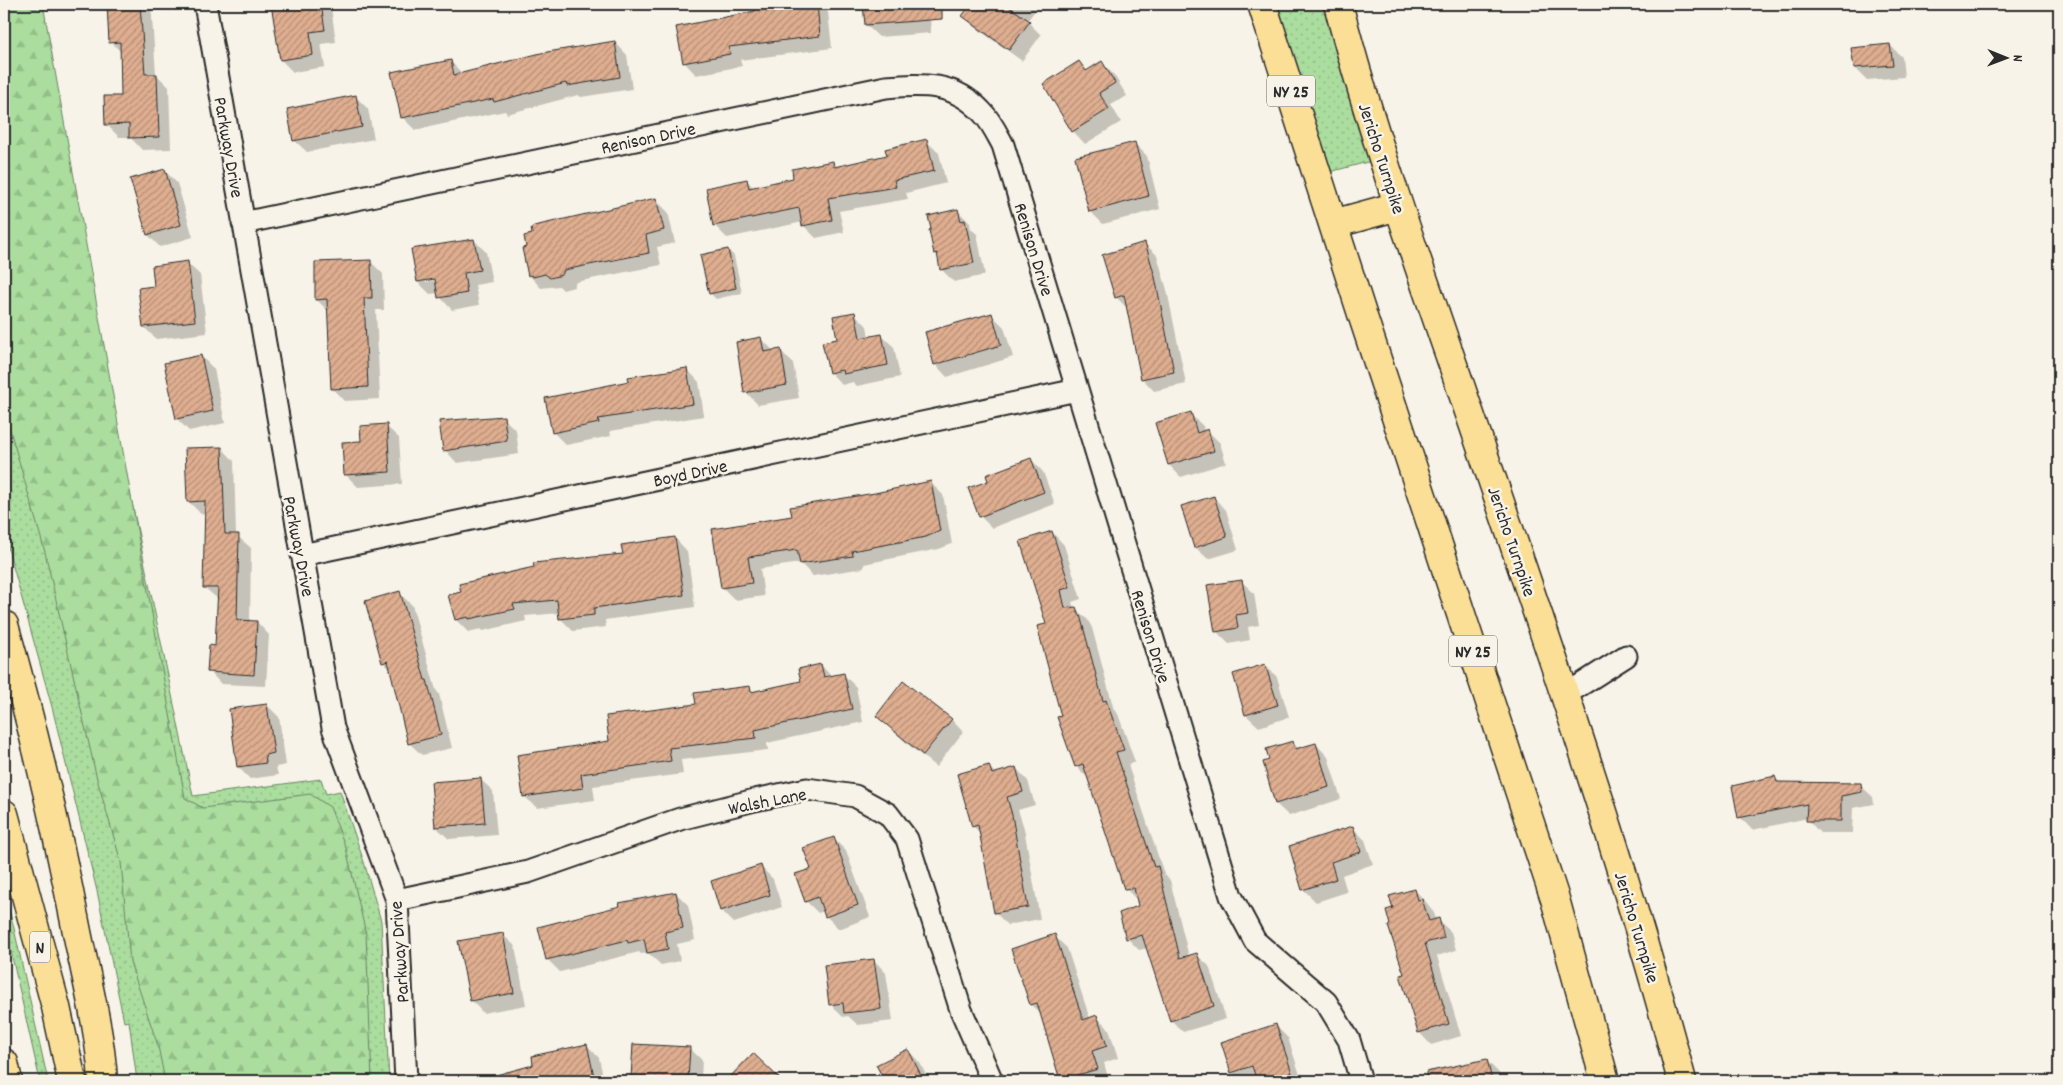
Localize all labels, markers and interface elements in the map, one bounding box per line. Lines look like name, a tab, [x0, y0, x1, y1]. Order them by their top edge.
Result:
north arrow	[1980, 32, 2030, 82]
text: N	[2007, 55, 2027, 62]
road number: NY 25	[1267, 76, 1315, 106]
street label: Parkway Drive	[204, 95, 249, 200]
street label: Jericho Turnpike	[1349, 100, 1410, 218]
street label: Renison Drive	[599, 117, 699, 164]
street label: Renison Drive	[1005, 200, 1059, 300]
street label: Boyd Drive	[651, 454, 730, 496]
street label: Jericho Turnpike	[1478, 483, 1541, 601]
street label: Parkway Drive	[274, 494, 320, 599]
street label: Renison Drive	[1122, 587, 1176, 687]
road number: NY 25	[1449, 636, 1497, 666]
street label: Walsh Lane	[726, 783, 809, 824]
street label: Jericho Turnpike	[1605, 869, 1664, 987]
street label: Parkway Drive	[384, 900, 419, 1004]
road number: N	[30, 932, 50, 962]

